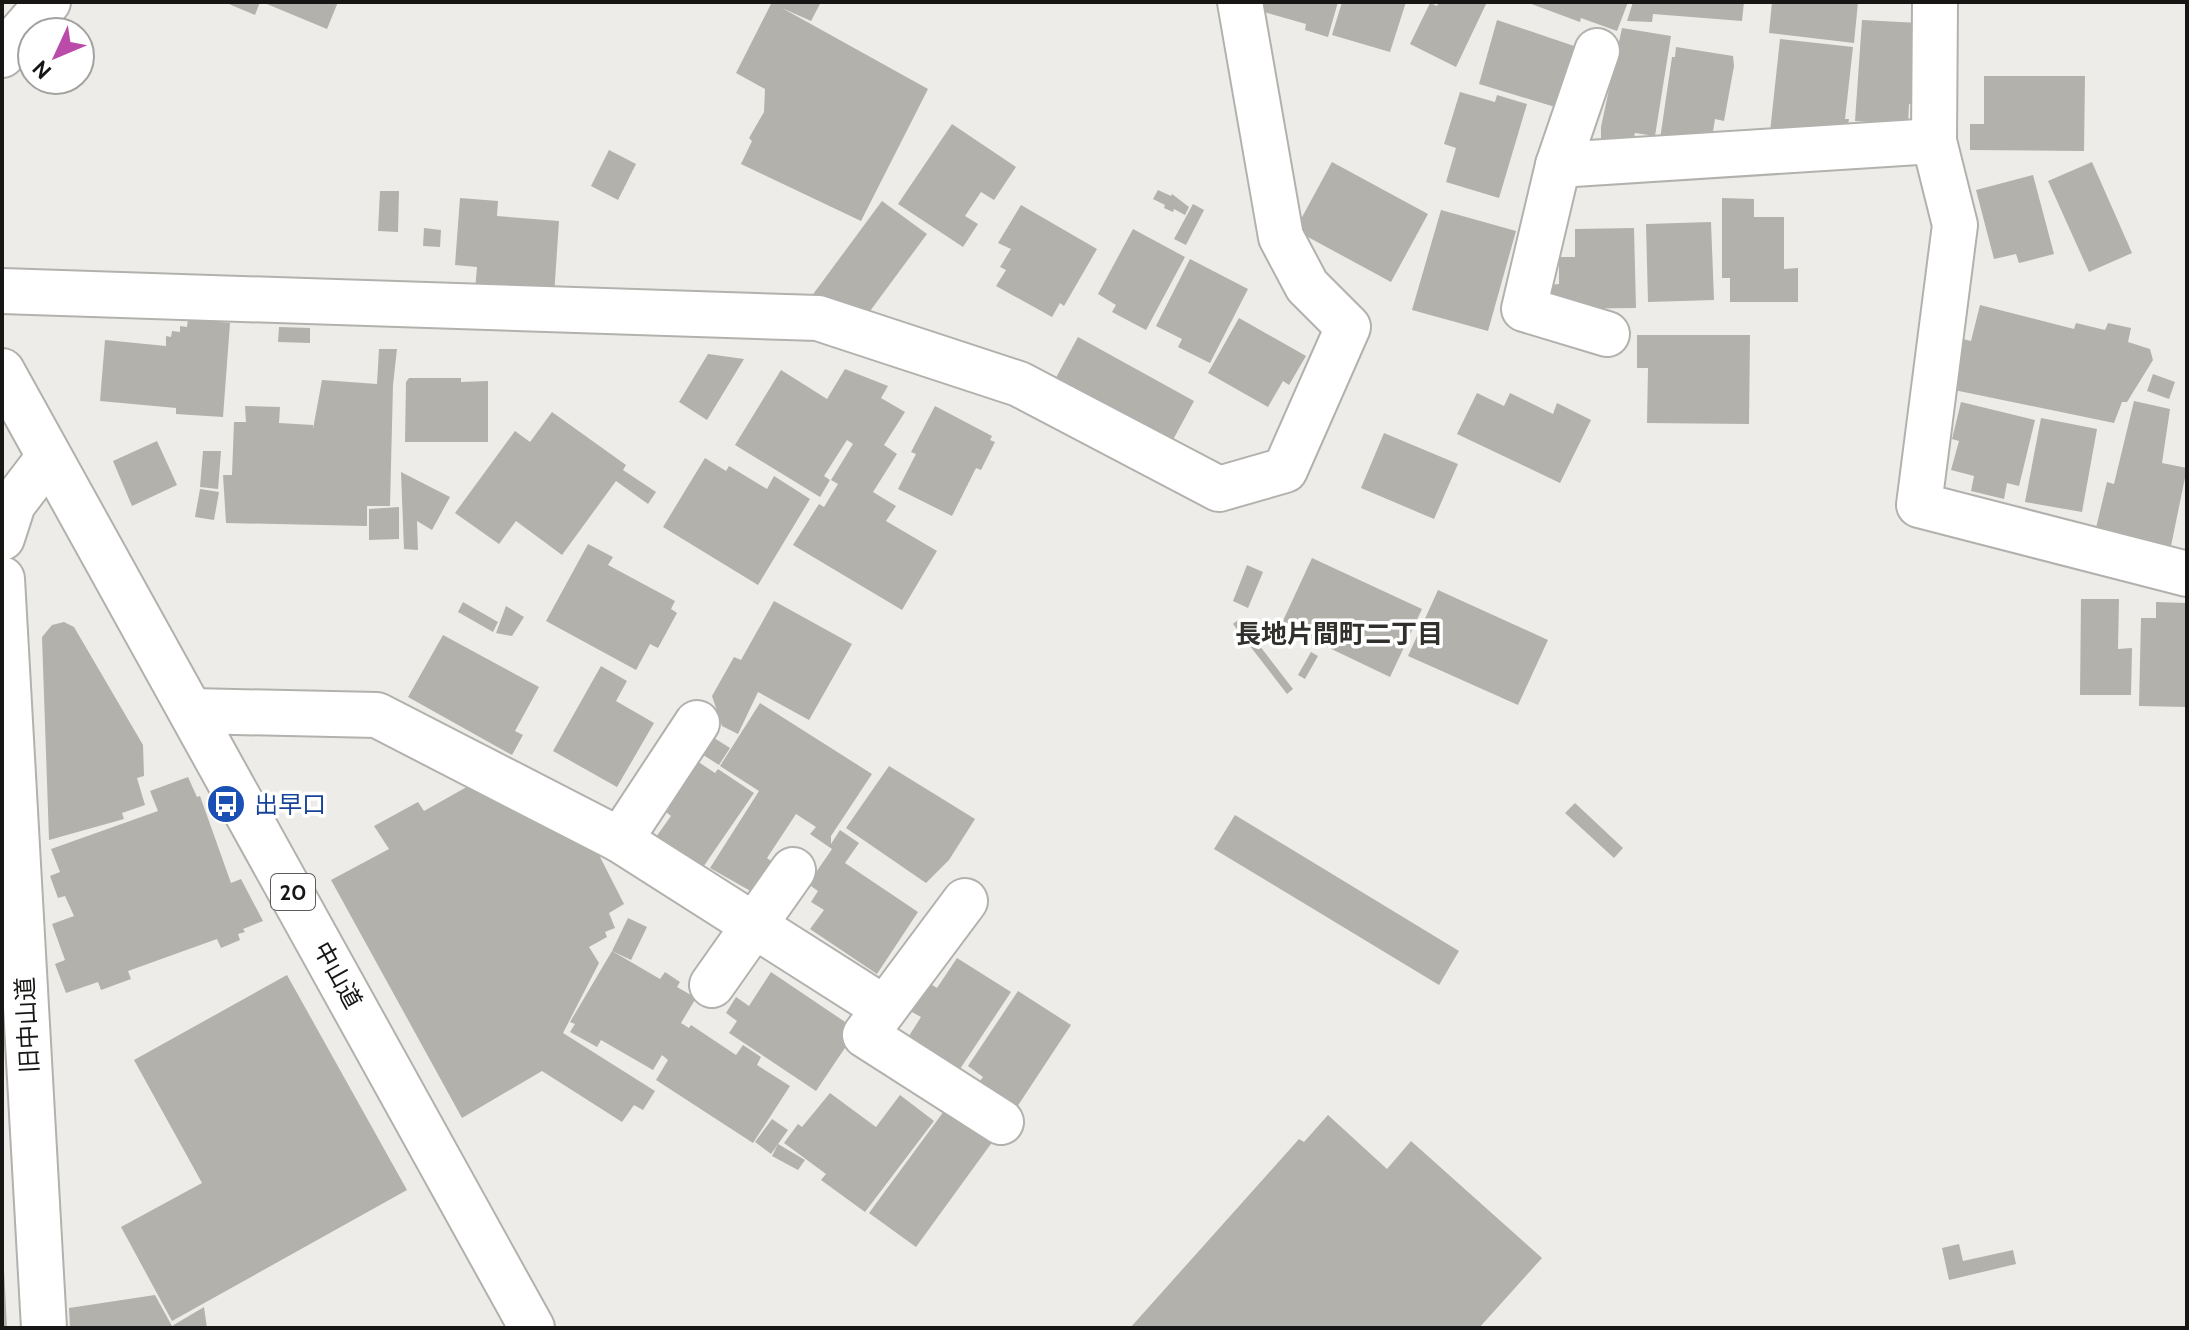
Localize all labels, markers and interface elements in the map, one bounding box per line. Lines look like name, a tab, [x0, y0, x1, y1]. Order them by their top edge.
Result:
north arrow	[16, 16, 96, 96]
text: N	[27, 55, 57, 85]
district label: 長地片間町二丁目	[1235, 618, 1443, 650]
bus stop icon: 出早口	[205, 783, 247, 825]
place label: 出早口	[254, 790, 326, 819]
road number: 20	[271, 874, 315, 910]
street label: 中山道	[308, 936, 368, 1014]
street label: 旧中山道	[10, 976, 44, 1074]

